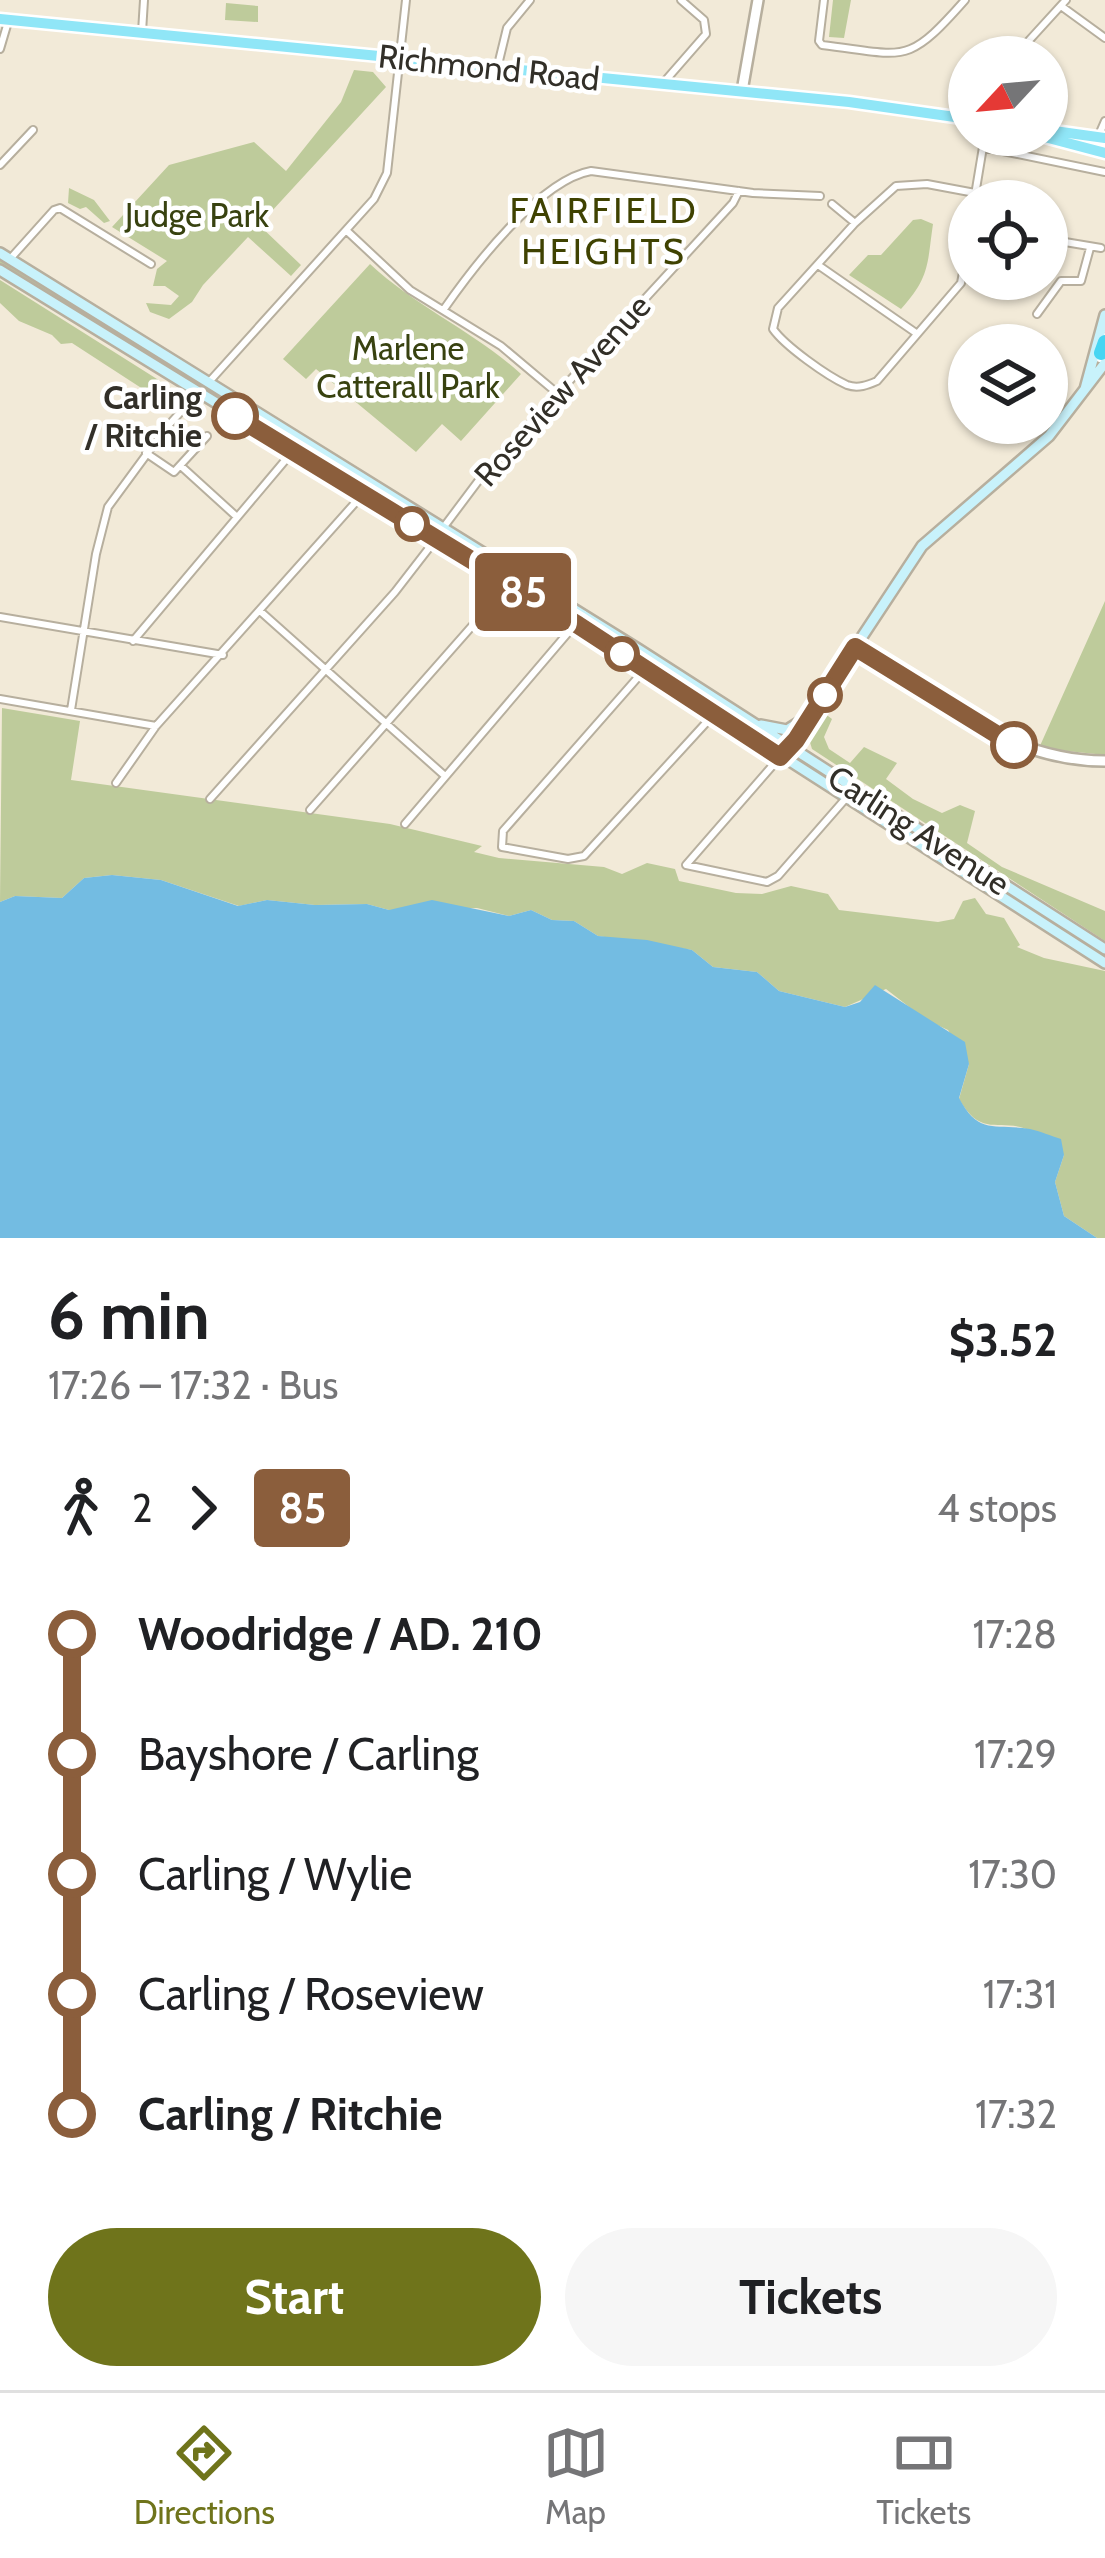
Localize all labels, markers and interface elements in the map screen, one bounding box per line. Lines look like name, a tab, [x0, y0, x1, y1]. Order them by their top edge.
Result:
street label: Richmond Road	[376, 35, 602, 99]
north arrow	[948, 36, 1068, 156]
map controls	[948, 36, 1068, 444]
button: locate	[948, 180, 1068, 300]
district label: FAIRFIELD HEIGHTS	[509, 188, 699, 273]
park label: Judge Park	[124, 195, 269, 235]
street label: Roseview Avenue	[466, 286, 658, 494]
button: layers	[948, 324, 1068, 444]
park label: Marlene Catterall Park	[316, 328, 500, 406]
place label: Carling / Ritchie	[84, 377, 202, 455]
marker: Carling / Ritchie	[213, 394, 257, 438]
unlabelled marker	[396, 508, 428, 540]
line badge: 85	[469, 553, 577, 631]
text: 85	[499, 566, 547, 618]
unlabelled marker	[606, 638, 638, 670]
unlabelled marker	[809, 679, 841, 711]
unlabelled marker	[992, 723, 1036, 767]
street label: Carling Avenue	[821, 756, 1017, 904]
text: 6 min	[48, 1275, 210, 1356]
text: $3.52	[949, 1313, 1057, 1367]
text: 17:26 – 17:32 · Bus	[48, 1361, 338, 1409]
icon: walk	[48, 1475, 114, 1541]
icon: forward	[170, 1475, 236, 1541]
text: 85	[278, 1482, 326, 1534]
text: 2	[132, 1484, 152, 1532]
text: 4 stops	[937, 1484, 1057, 1532]
text: Woodridge / AD. 210	[138, 1607, 543, 1661]
text: 17:28	[972, 1610, 1057, 1658]
text: Bayshore / Carling	[138, 1727, 479, 1781]
text: 17:29	[974, 1730, 1057, 1778]
text: Carling / Wylie	[138, 1847, 412, 1901]
text: 17:30	[968, 1850, 1057, 1898]
text: Carling / Roseview	[138, 1967, 484, 2021]
text: 17:31	[983, 1970, 1057, 2018]
text: Carling / Ritchie	[138, 2087, 442, 2141]
text: 17:32	[975, 2090, 1057, 2138]
button: Start	[48, 2228, 541, 2366]
button: Tickets	[565, 2228, 1057, 2366]
tab: Directions	[134, 2420, 275, 2532]
tab: Map	[543, 2420, 609, 2532]
tab: Tickets	[876, 2420, 971, 2532]

